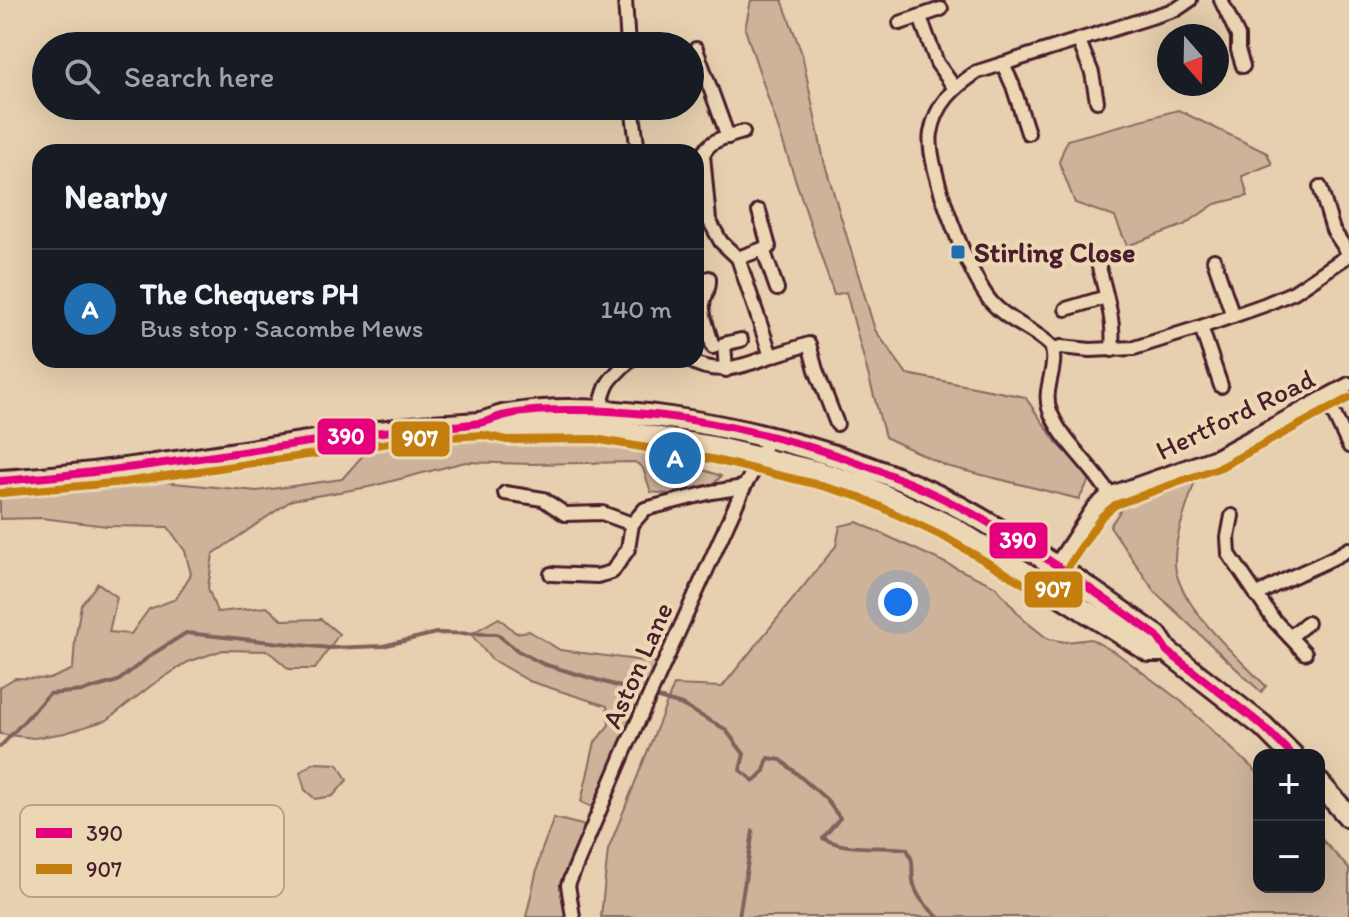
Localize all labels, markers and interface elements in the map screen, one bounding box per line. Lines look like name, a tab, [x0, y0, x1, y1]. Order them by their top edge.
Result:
north arrow	[1157, 24, 1229, 96]
search box	[32, 32, 704, 120]
icon: search	[60, 54, 104, 98]
text: Search here	[124, 58, 274, 95]
text: Nearby	[64, 176, 167, 217]
place label: Stirling Close	[974, 235, 1135, 269]
marker: Stirling Close	[949, 243, 967, 261]
text: The Chequers PH	[140, 275, 359, 312]
text: A	[82, 293, 98, 325]
text: 140 m	[601, 293, 672, 325]
text: Bus stop · Sacombe Mews	[140, 312, 423, 344]
street label: Hertford Road	[1150, 361, 1320, 467]
line badge: 390	[316, 417, 377, 456]
line badge: 907	[390, 420, 451, 458]
text: 390	[327, 423, 365, 450]
text: 907	[402, 425, 438, 452]
pin: A	[649, 428, 701, 488]
line badge: 390	[988, 521, 1049, 560]
text: 390	[999, 527, 1037, 554]
line badge: 907	[1023, 570, 1084, 609]
text: 907	[1035, 576, 1071, 603]
your location	[878, 582, 918, 622]
street label: Aston Lane	[594, 597, 680, 733]
map controls	[1253, 749, 1325, 893]
button: +	[1253, 749, 1325, 821]
legend	[20, 805, 284, 897]
text: 390	[86, 820, 123, 847]
button: −	[1253, 821, 1325, 893]
text: 907	[86, 856, 122, 883]

